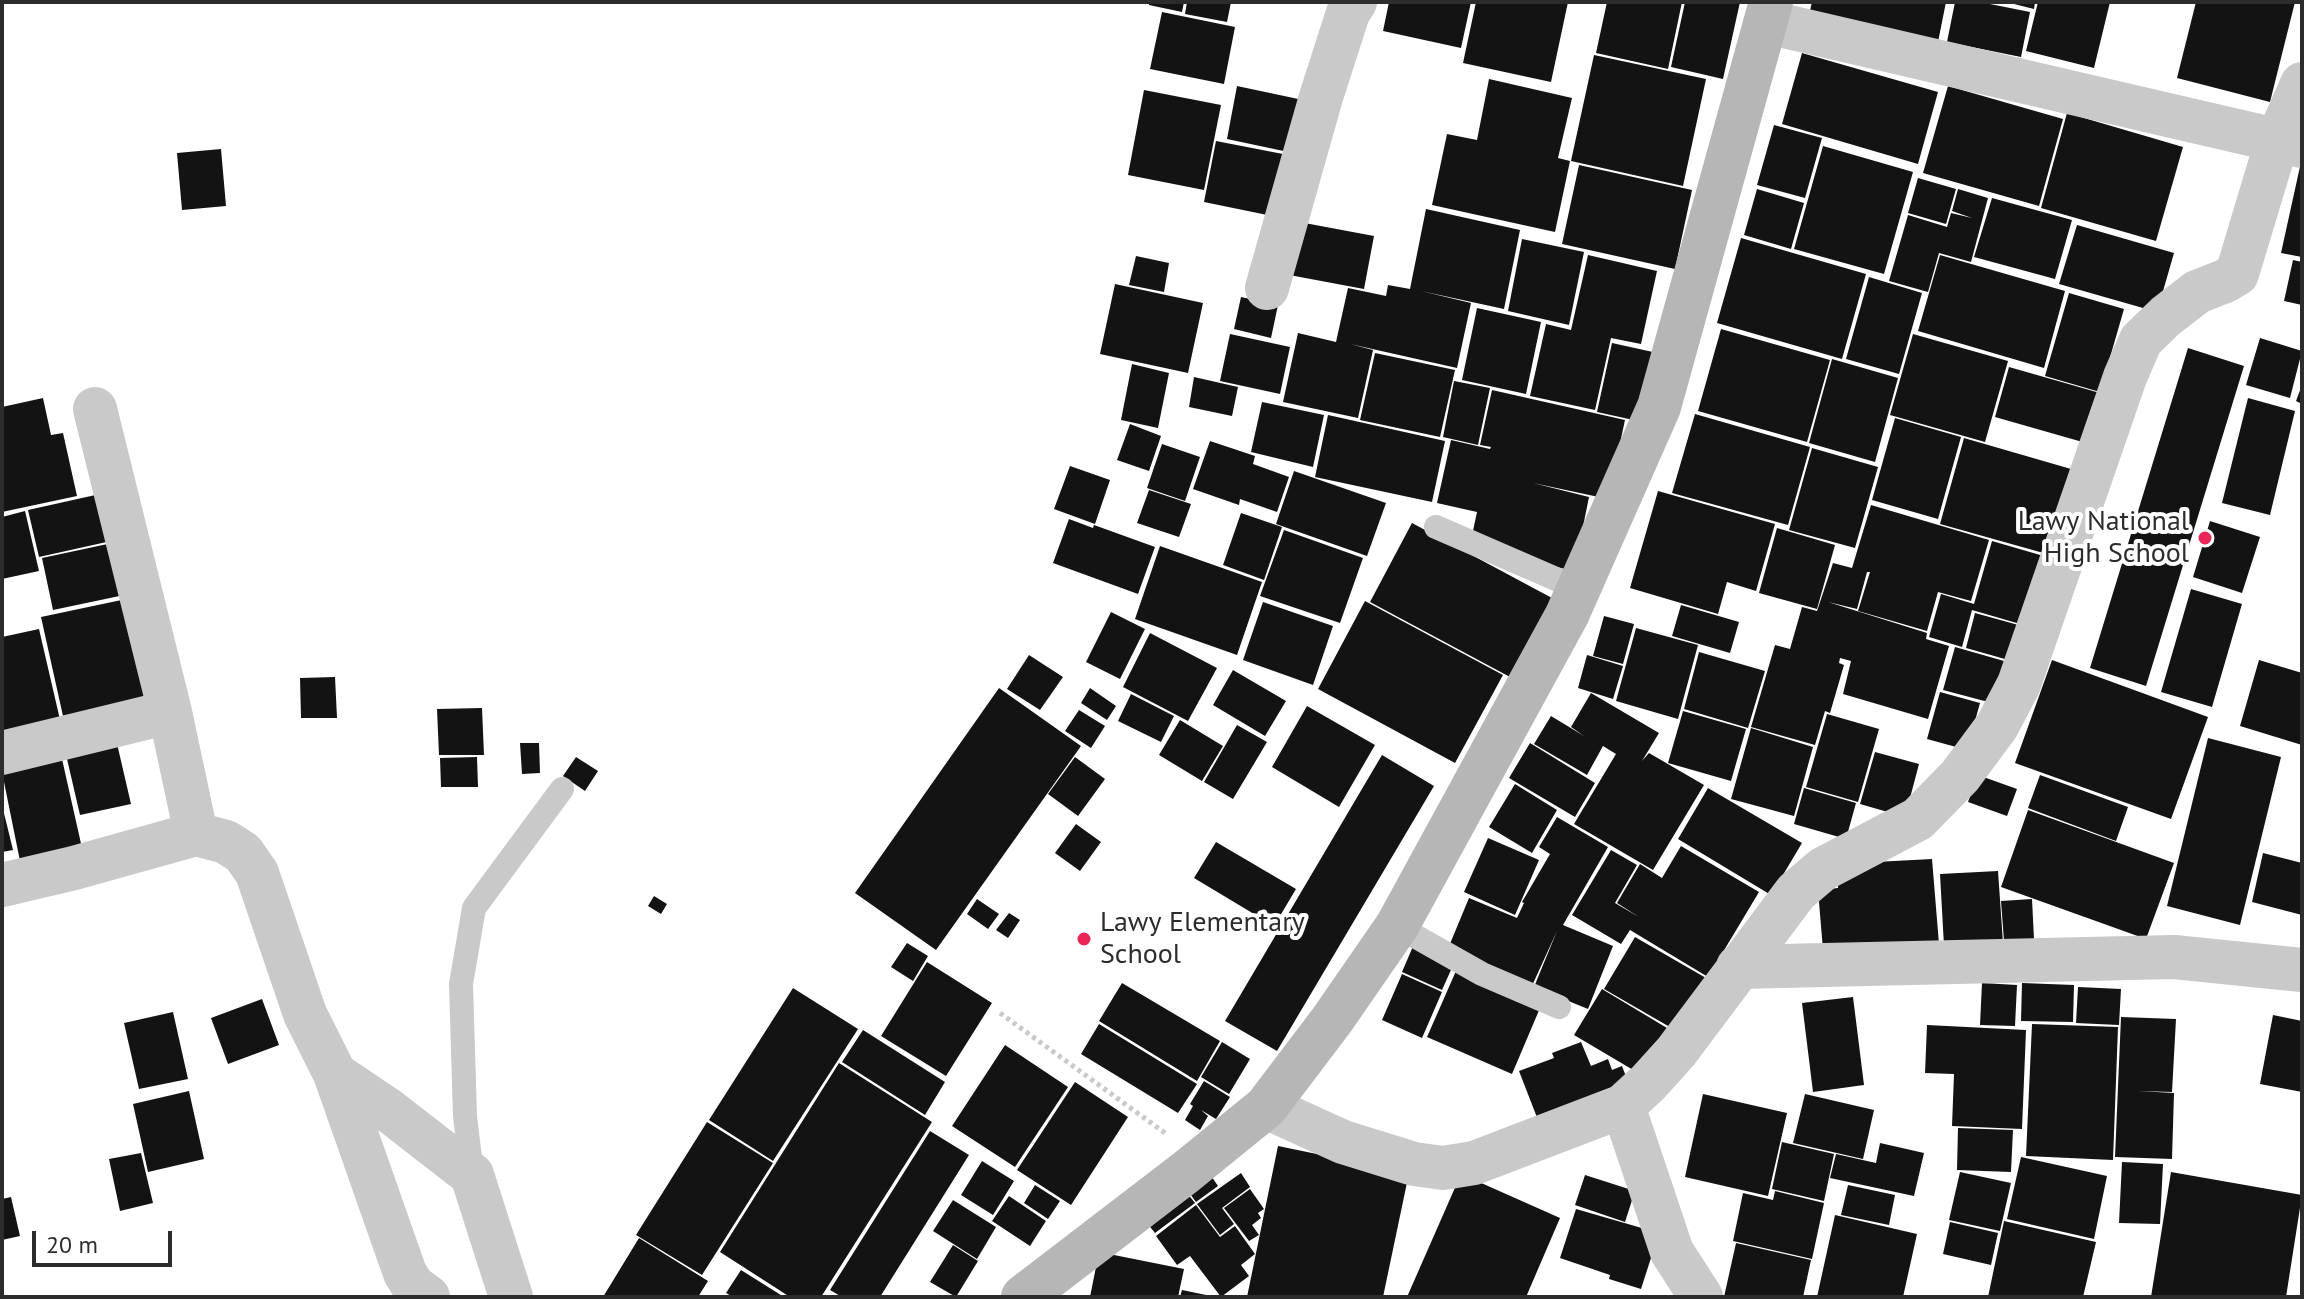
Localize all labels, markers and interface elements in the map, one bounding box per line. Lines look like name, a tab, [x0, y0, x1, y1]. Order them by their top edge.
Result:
place label: Lawy National High School	[2018, 505, 2189, 571]
marker: Lawy National High School	[2196, 529, 2214, 547]
place label: Lawy Elementary School	[1100, 906, 1305, 972]
marker: Lawy Elementary School	[1075, 930, 1093, 948]
scale bar	[36, 1215, 176, 1265]
text: 20 m	[46, 1229, 98, 1260]

